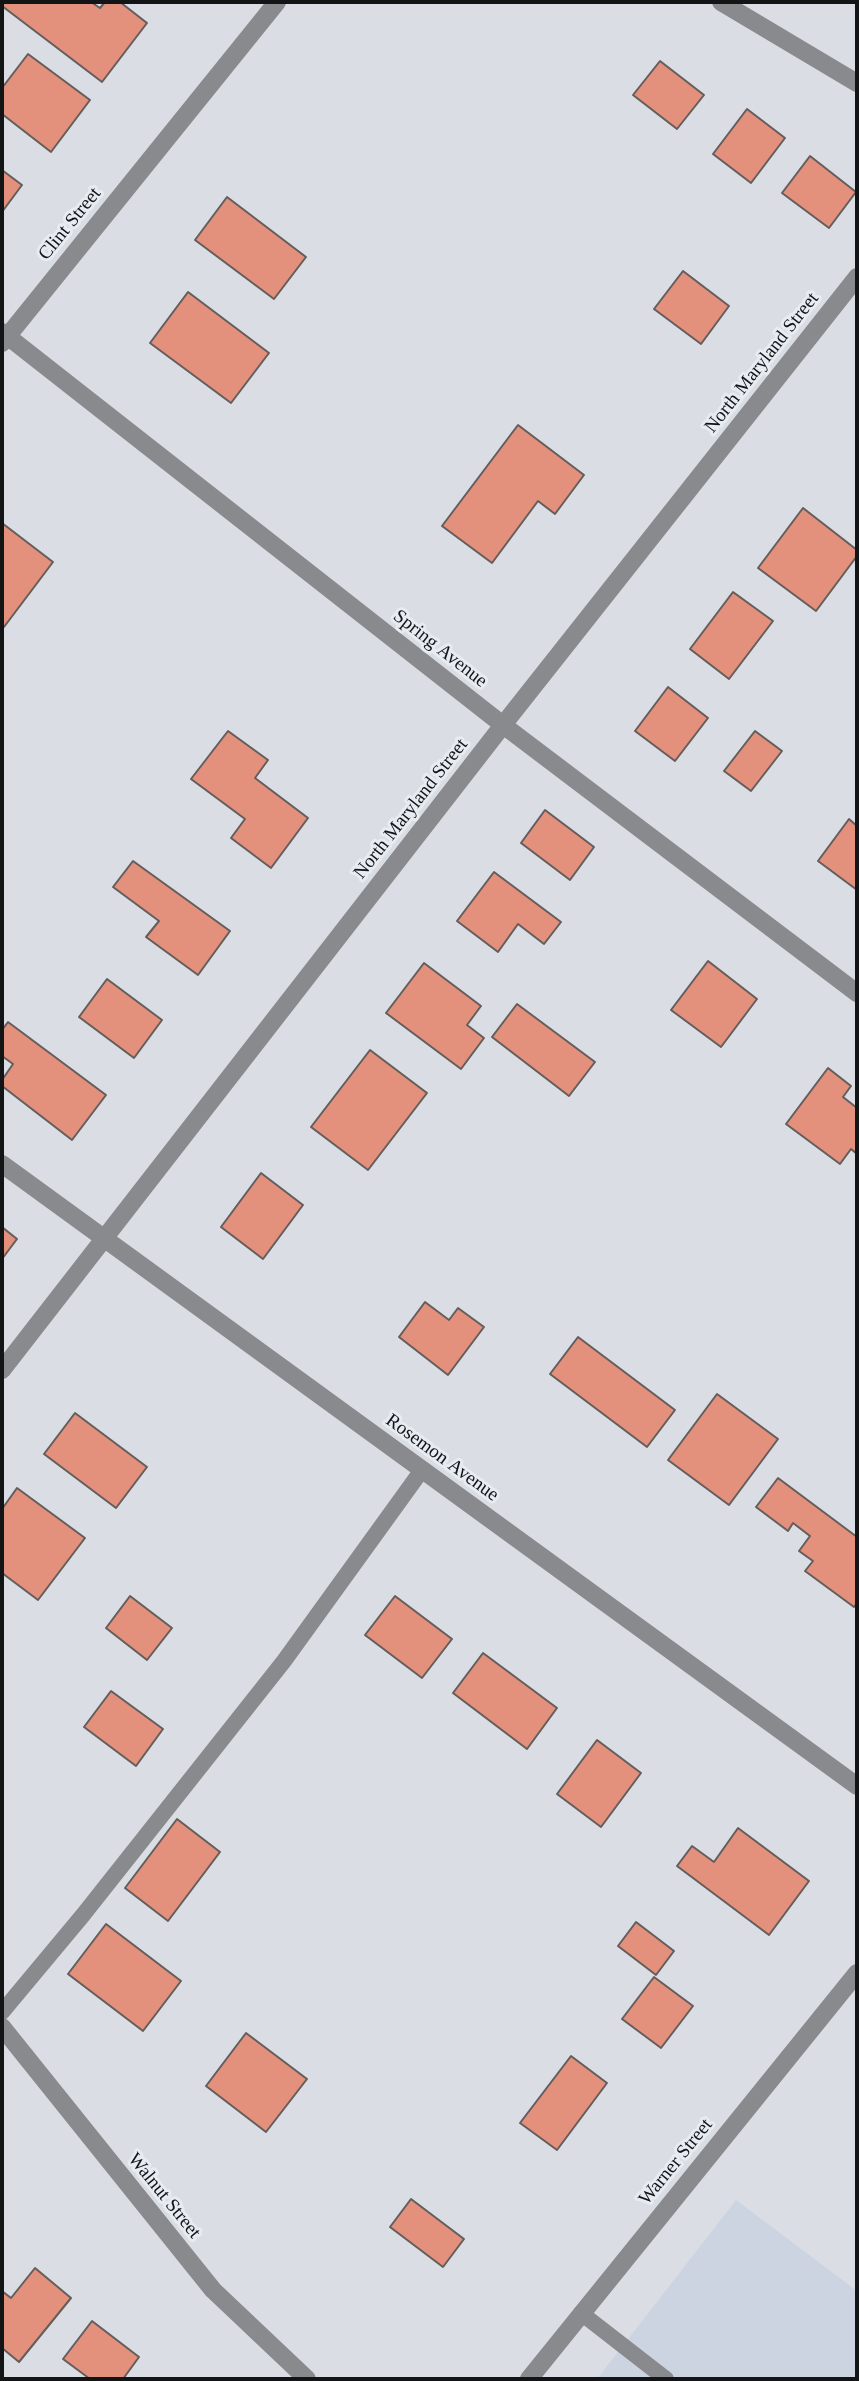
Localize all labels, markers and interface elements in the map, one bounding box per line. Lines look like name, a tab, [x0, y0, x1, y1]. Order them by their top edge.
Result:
street label: Clint Street	[34, 183, 106, 265]
street label: North Maryland Street	[700, 288, 824, 438]
street label: Spring Avenue	[388, 605, 492, 693]
street label: North Maryland Street	[349, 734, 473, 884]
street label: Rosemon Avenue	[381, 1409, 503, 1507]
street label: Warner Street	[634, 2114, 718, 2210]
street label: Walnut Street	[123, 2149, 205, 2243]

